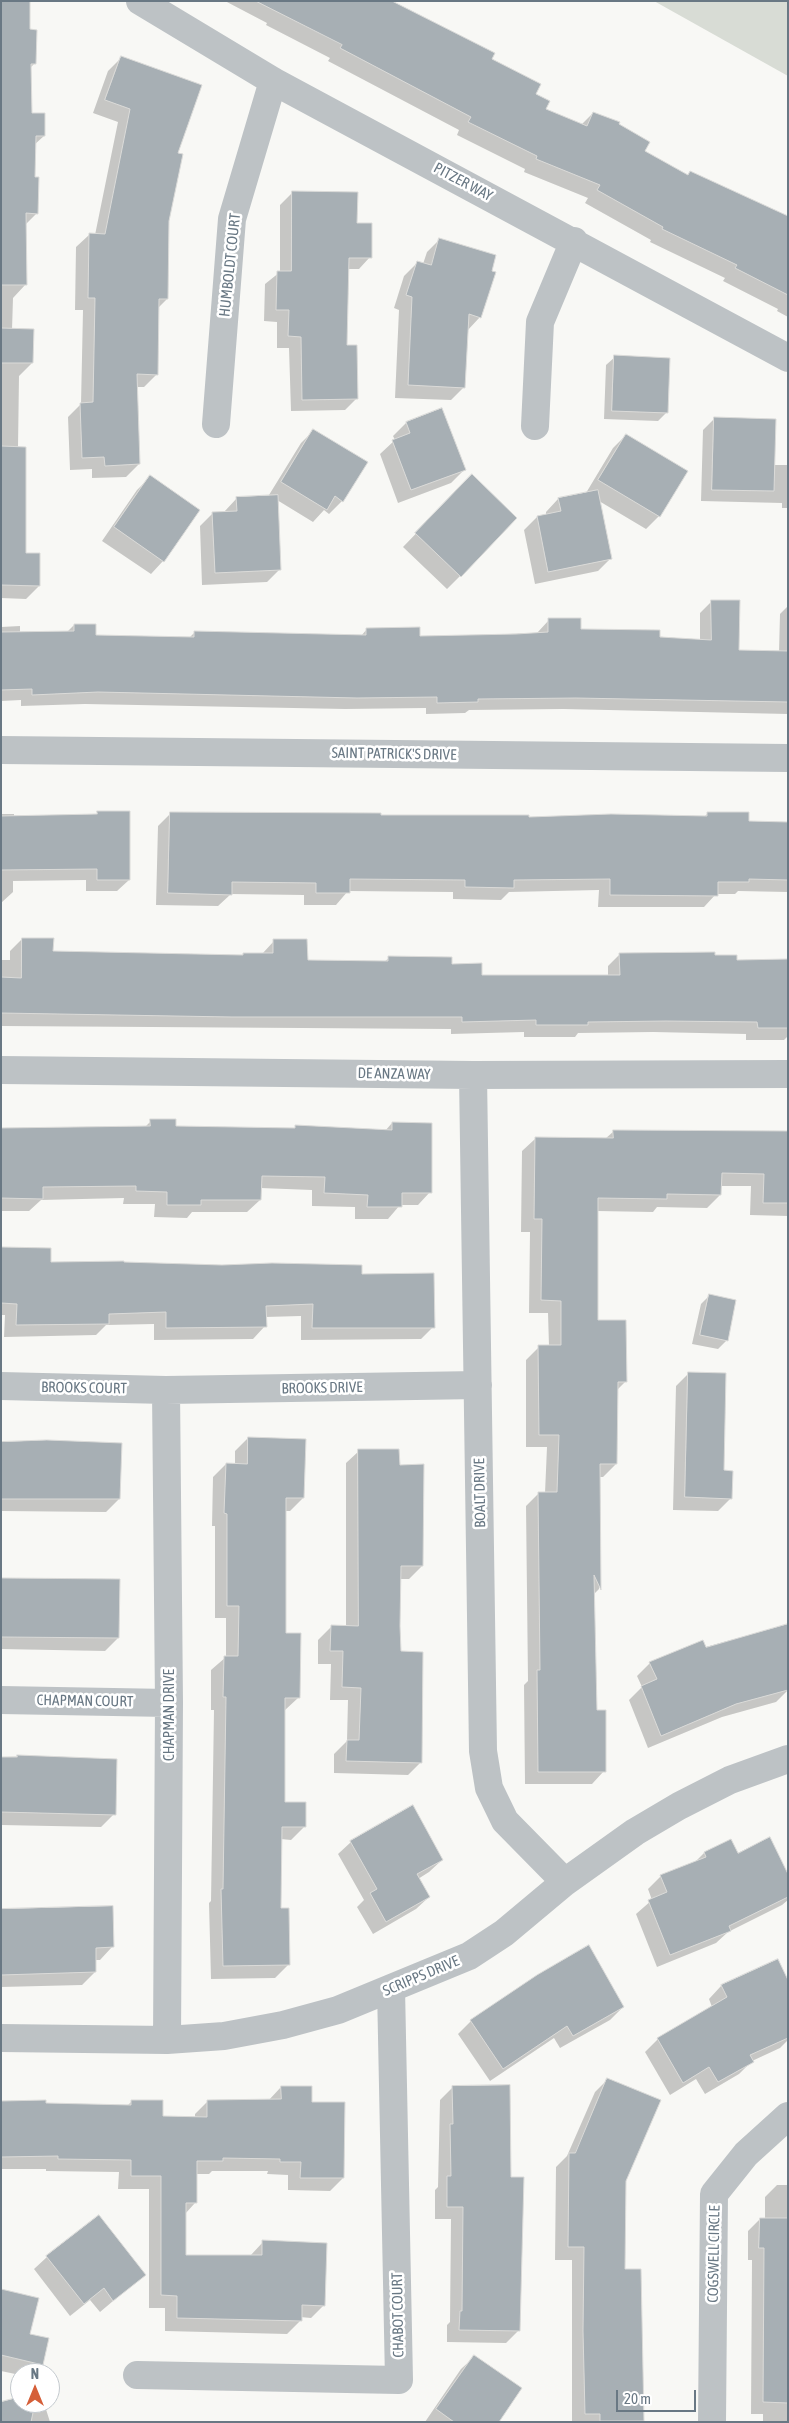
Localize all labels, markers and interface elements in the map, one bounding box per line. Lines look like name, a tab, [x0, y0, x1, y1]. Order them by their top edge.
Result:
street label: PITZER WAY	[430, 159, 496, 205]
street label: HUMBOLDT COURT	[216, 212, 244, 318]
street label: SAINT PATRICK'S DRIVE	[331, 744, 457, 764]
street label: DE ANZA WAY	[357, 1064, 431, 1084]
street label: BROOKS COURT	[41, 1378, 127, 1398]
street label: BROOKS DRIVE	[281, 1378, 363, 1398]
street label: BOALT DRIVE	[470, 1458, 490, 1528]
street label: CHAPMAN DRIVE	[160, 1669, 178, 1761]
street label: CHAPMAN COURT	[37, 1691, 133, 1711]
street label: SCRIPPS DRIVE	[380, 1952, 462, 2000]
street label: COGSWELL CIRCLE	[704, 2205, 724, 2303]
street label: CHABOT COURT	[388, 2272, 408, 2358]
north arrow	[10, 2363, 60, 2413]
text: N	[31, 2366, 39, 2382]
scale bar	[619, 2380, 699, 2412]
text: 20 m	[624, 2390, 651, 2407]

